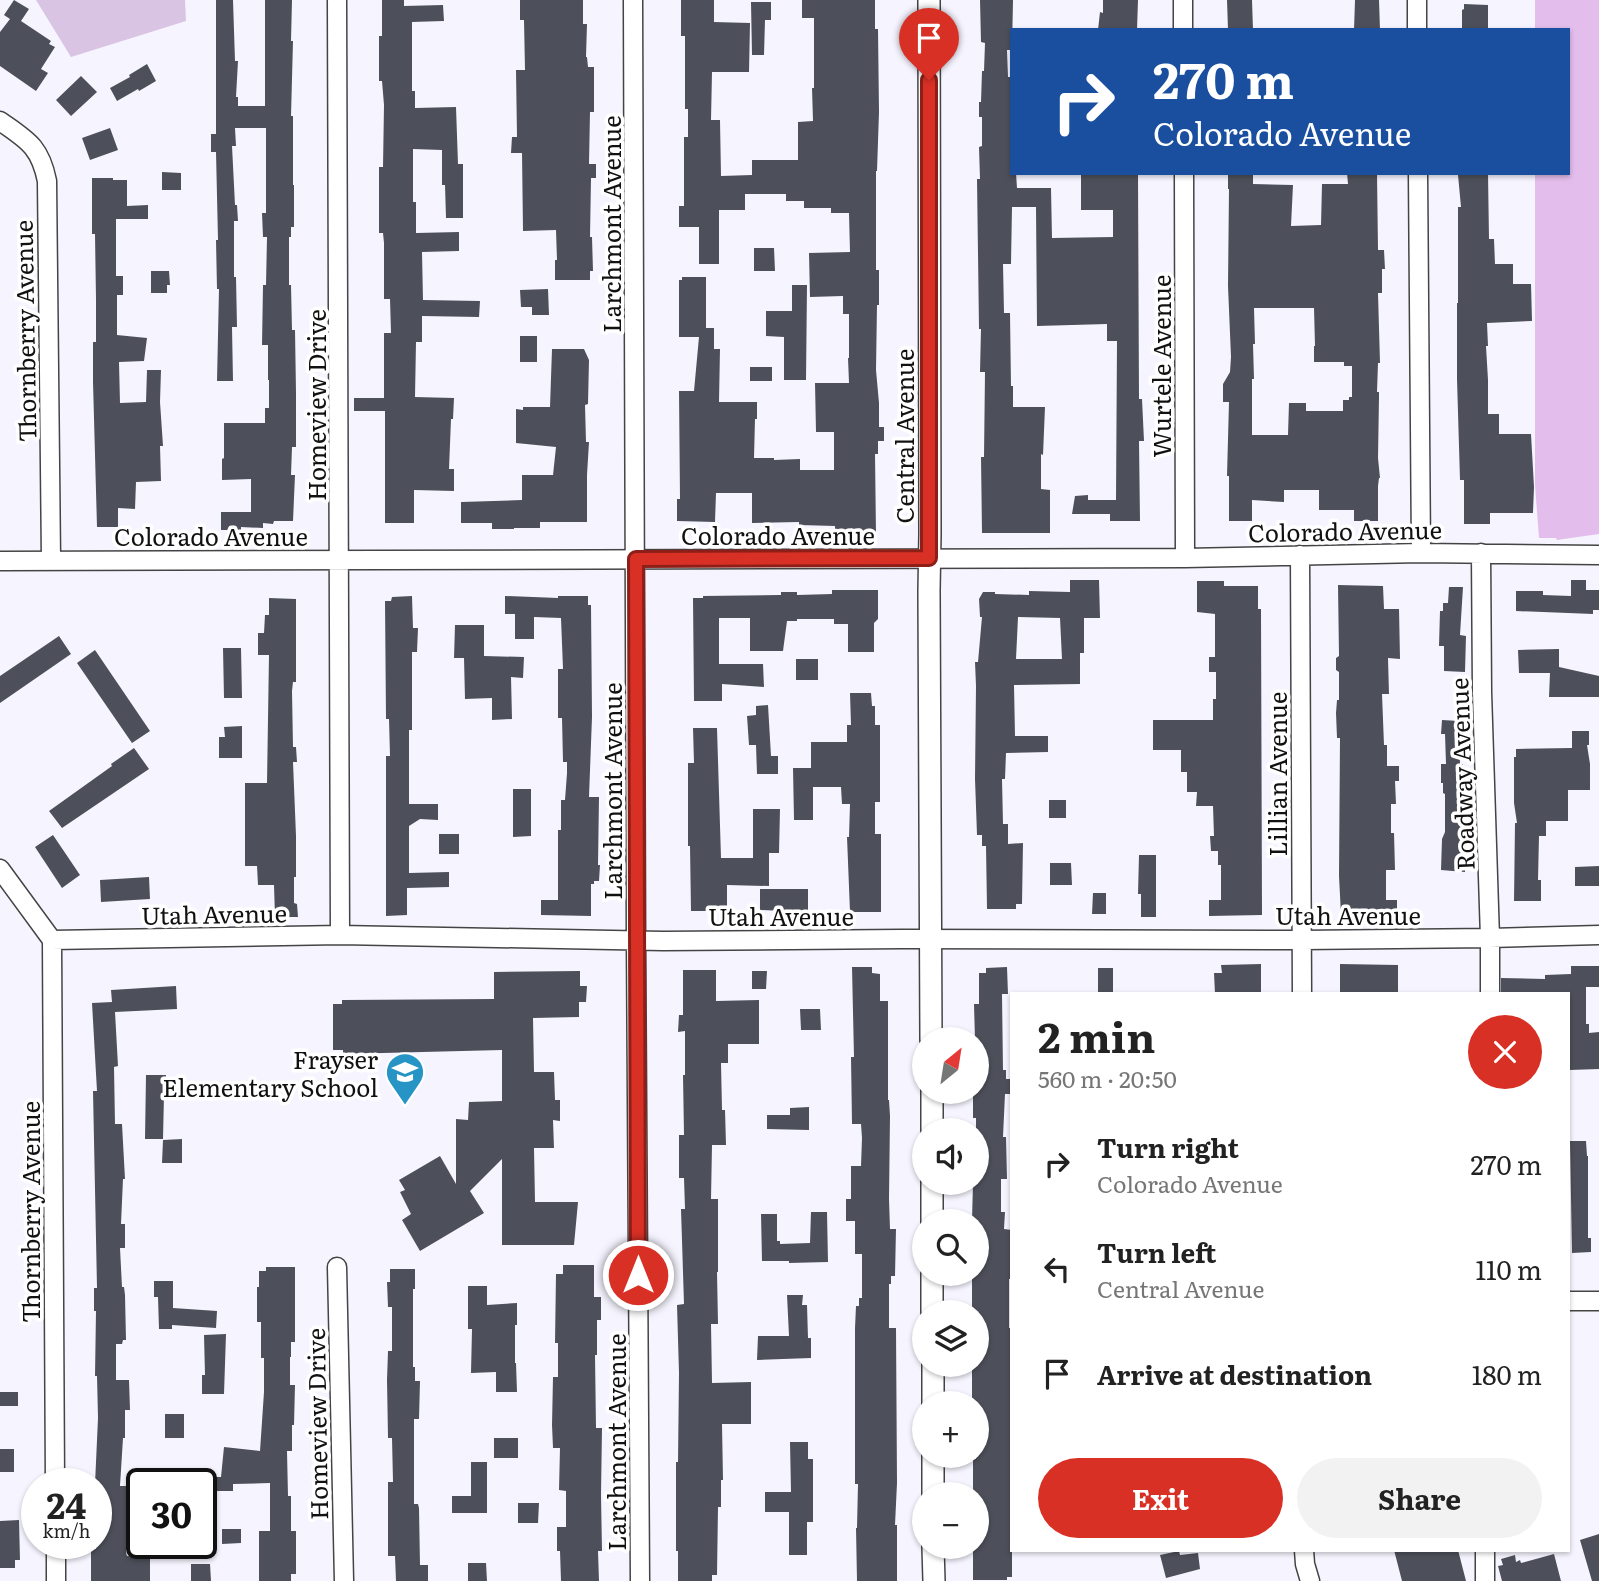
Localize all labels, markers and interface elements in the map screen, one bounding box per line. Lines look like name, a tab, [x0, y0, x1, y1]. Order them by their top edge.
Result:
pin	[899, 8, 959, 80]
icon: arrive	[910, 19, 948, 57]
text: 270 m	[1153, 41, 1294, 114]
icon: right	[1038, 56, 1129, 147]
text: Colorado Avenue	[1153, 108, 1411, 156]
street label: Larchmont Avenue	[593, 115, 628, 333]
street label: Thornberry Avenue	[5, 220, 43, 442]
street label: Wurtele Avenue	[1143, 275, 1178, 457]
street label: Homeview Drive	[298, 309, 333, 501]
street label: Central Avenue	[886, 349, 921, 523]
street label: Colorado Avenue	[1248, 511, 1442, 549]
street label: Colorado Avenue	[681, 517, 875, 552]
street label: Colorado Avenue	[114, 518, 308, 553]
street label: Roadway Avenue	[1440, 677, 1482, 871]
street label: Larchmont Avenue	[594, 682, 629, 900]
street label: Lillian Avenue	[1259, 692, 1294, 857]
street label: Utah Avenue	[141, 894, 287, 932]
street label: Utah Avenue	[1275, 897, 1421, 932]
street label: Utah Avenue	[708, 898, 854, 933]
text: 2 min	[1038, 1004, 1155, 1066]
button: close	[1468, 1015, 1542, 1089]
north arrow	[912, 1027, 989, 1104]
map controls	[912, 1027, 989, 1559]
place label: Frayser Elementary School	[162, 1041, 379, 1104]
school or university icon: Frayser Elementary School	[384, 1051, 426, 1106]
text: 560 m · 20:50	[1038, 1061, 1177, 1095]
street label: Thornberry Avenue	[12, 1101, 47, 1323]
button: sound	[912, 1118, 989, 1195]
text: Turn right	[1097, 1127, 1239, 1166]
text: 270 m	[1470, 1144, 1542, 1183]
icon: right	[1038, 1145, 1076, 1183]
text: Colorado Avenue	[1097, 1166, 1283, 1200]
button: search	[912, 1209, 989, 1286]
text: Turn left	[1097, 1232, 1216, 1271]
position arrow	[601, 1238, 675, 1312]
text: 110 m	[1475, 1249, 1542, 1288]
icon: left	[1038, 1250, 1076, 1288]
text: Central Avenue	[1097, 1271, 1264, 1305]
button: layers	[912, 1300, 989, 1377]
street label: Homeview Drive	[297, 1328, 335, 1520]
street label: Larchmont Avenue	[598, 1333, 633, 1551]
text: Arrive at destination	[1097, 1354, 1372, 1393]
text: 180 m	[1472, 1354, 1542, 1393]
icon: arrive	[1038, 1355, 1076, 1393]
button: +	[912, 1391, 989, 1468]
button: Exit	[1038, 1458, 1283, 1538]
button: Share	[1297, 1458, 1542, 1538]
speed limit sign: 30	[126, 1468, 217, 1559]
text: 24	[47, 1478, 86, 1530]
button: −	[912, 1482, 989, 1559]
text: km/h	[43, 1517, 90, 1544]

